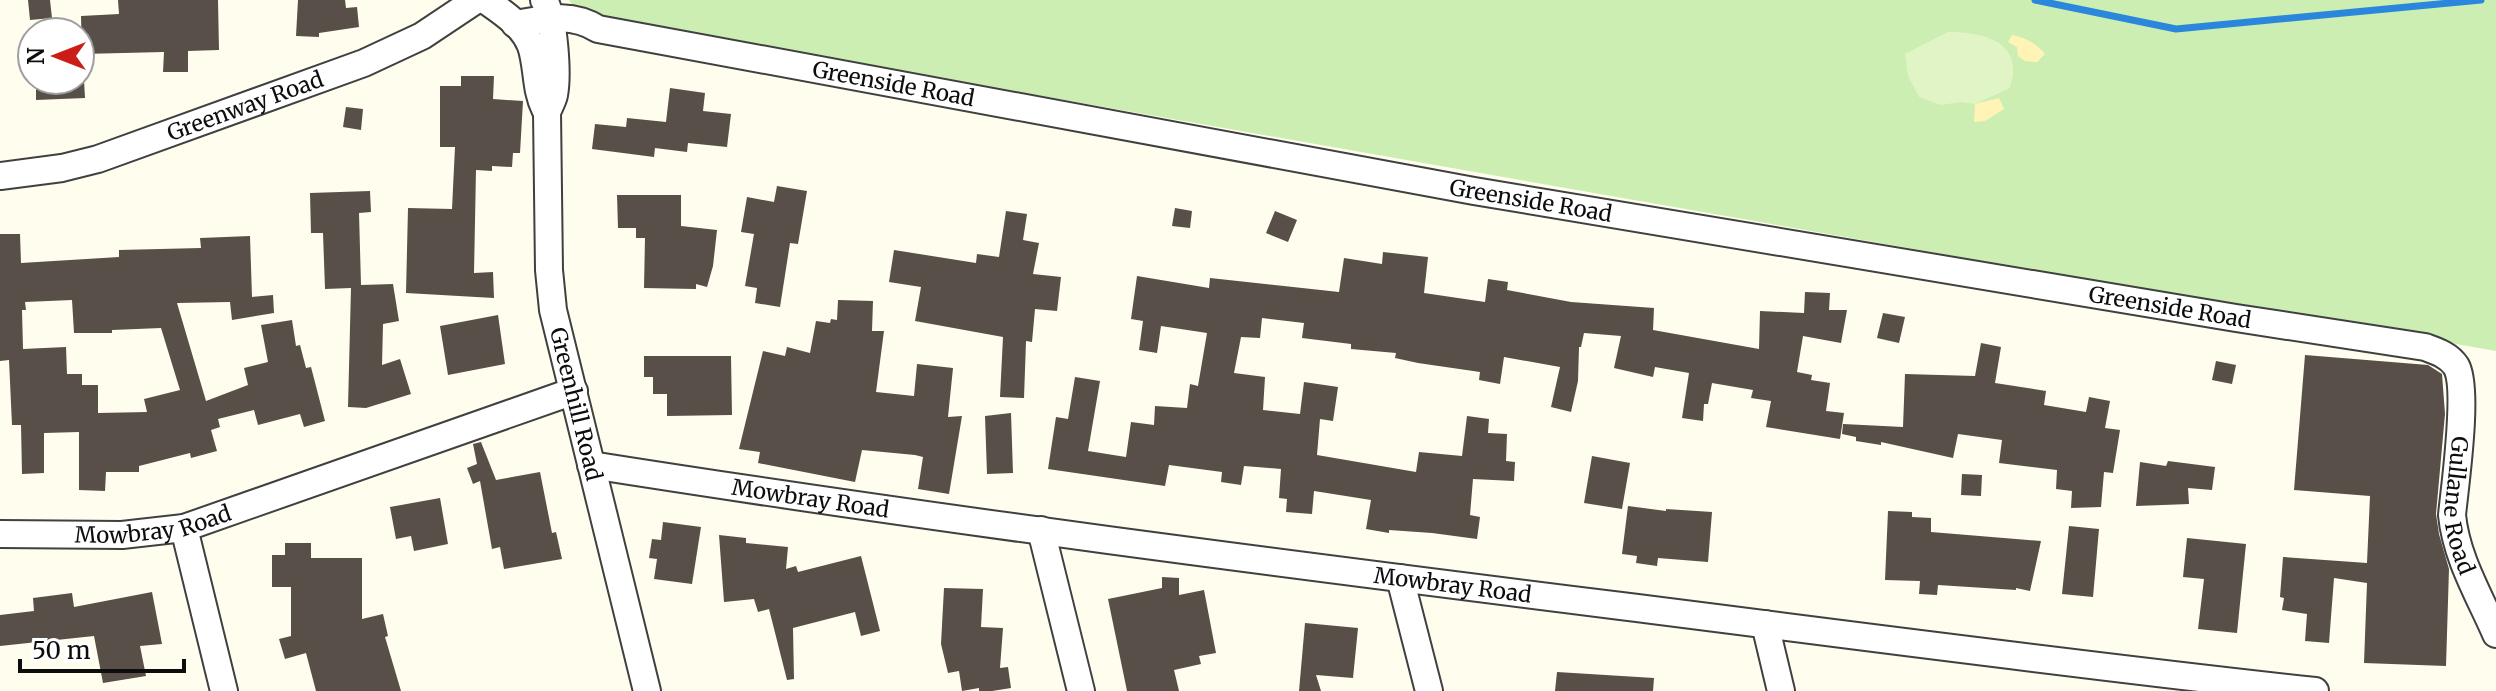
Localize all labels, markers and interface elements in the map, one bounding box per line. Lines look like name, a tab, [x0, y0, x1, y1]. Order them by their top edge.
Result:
north arrow	[16, 16, 96, 96]
text: N	[22, 47, 50, 65]
street label: Greenside Road	[810, 55, 977, 112]
street label: Greenway Road	[163, 65, 327, 147]
street label: Greenside Road	[1448, 173, 1614, 228]
street label: Greenside Road	[2087, 280, 2253, 334]
street label: Greenhill Road	[544, 325, 609, 484]
street label: Gullane Road	[2438, 435, 2481, 578]
street label: Mowbray Road	[730, 473, 891, 524]
street label: Mowbray Road	[75, 499, 235, 549]
street label: Mowbray Road	[1372, 561, 1533, 609]
scale bar	[20, 623, 184, 673]
text: 50 m	[32, 635, 91, 666]

